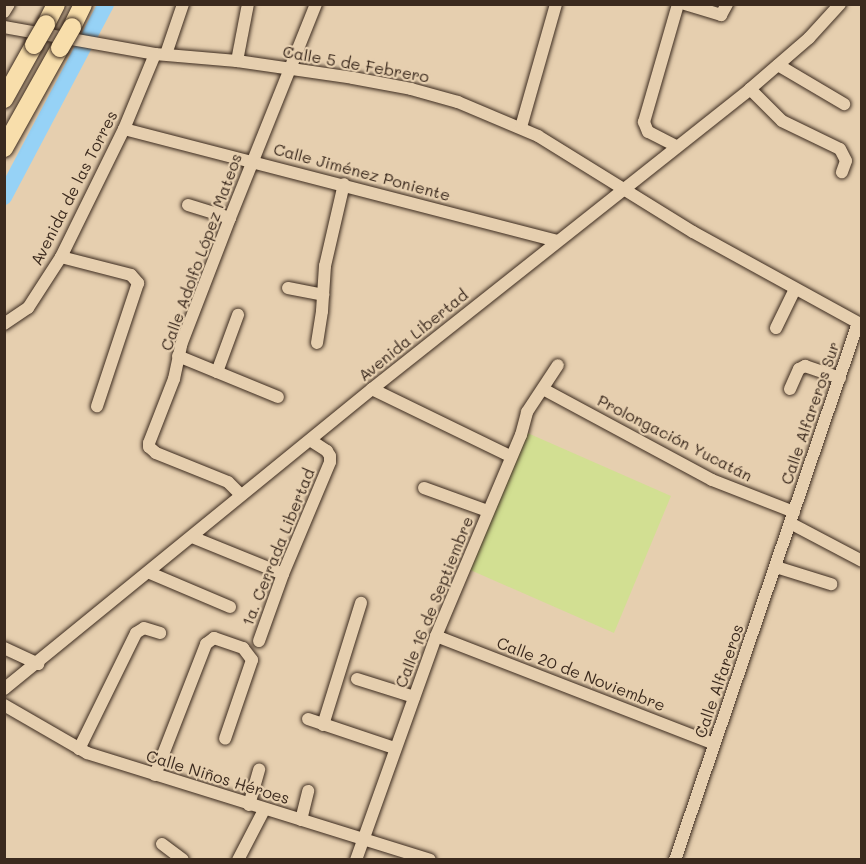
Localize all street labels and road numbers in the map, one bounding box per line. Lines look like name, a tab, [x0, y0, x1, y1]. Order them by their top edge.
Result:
street label: Calle 5 de Febrero	[281, 42, 431, 86]
street label: Avenida de las Torres	[27, 107, 121, 269]
street label: Calle Jiménez Poniente	[271, 139, 453, 205]
street label: Calle Adolfo López Mateos	[156, 151, 246, 353]
street label: Avenida Libertad	[354, 285, 472, 385]
street label: Calle Alfareros Sur	[777, 339, 843, 487]
street label: Prolongación Yucatán	[594, 391, 756, 485]
street label: 1a. Cerrada Libertad	[238, 465, 318, 629]
street label: Calle 16 de Septiembre	[391, 514, 477, 690]
street label: Calle Alfareros	[691, 622, 747, 740]
street label: Calle 20 de Noviembre	[494, 633, 668, 715]
street label: Calle Niños Héroes	[144, 746, 292, 808]

